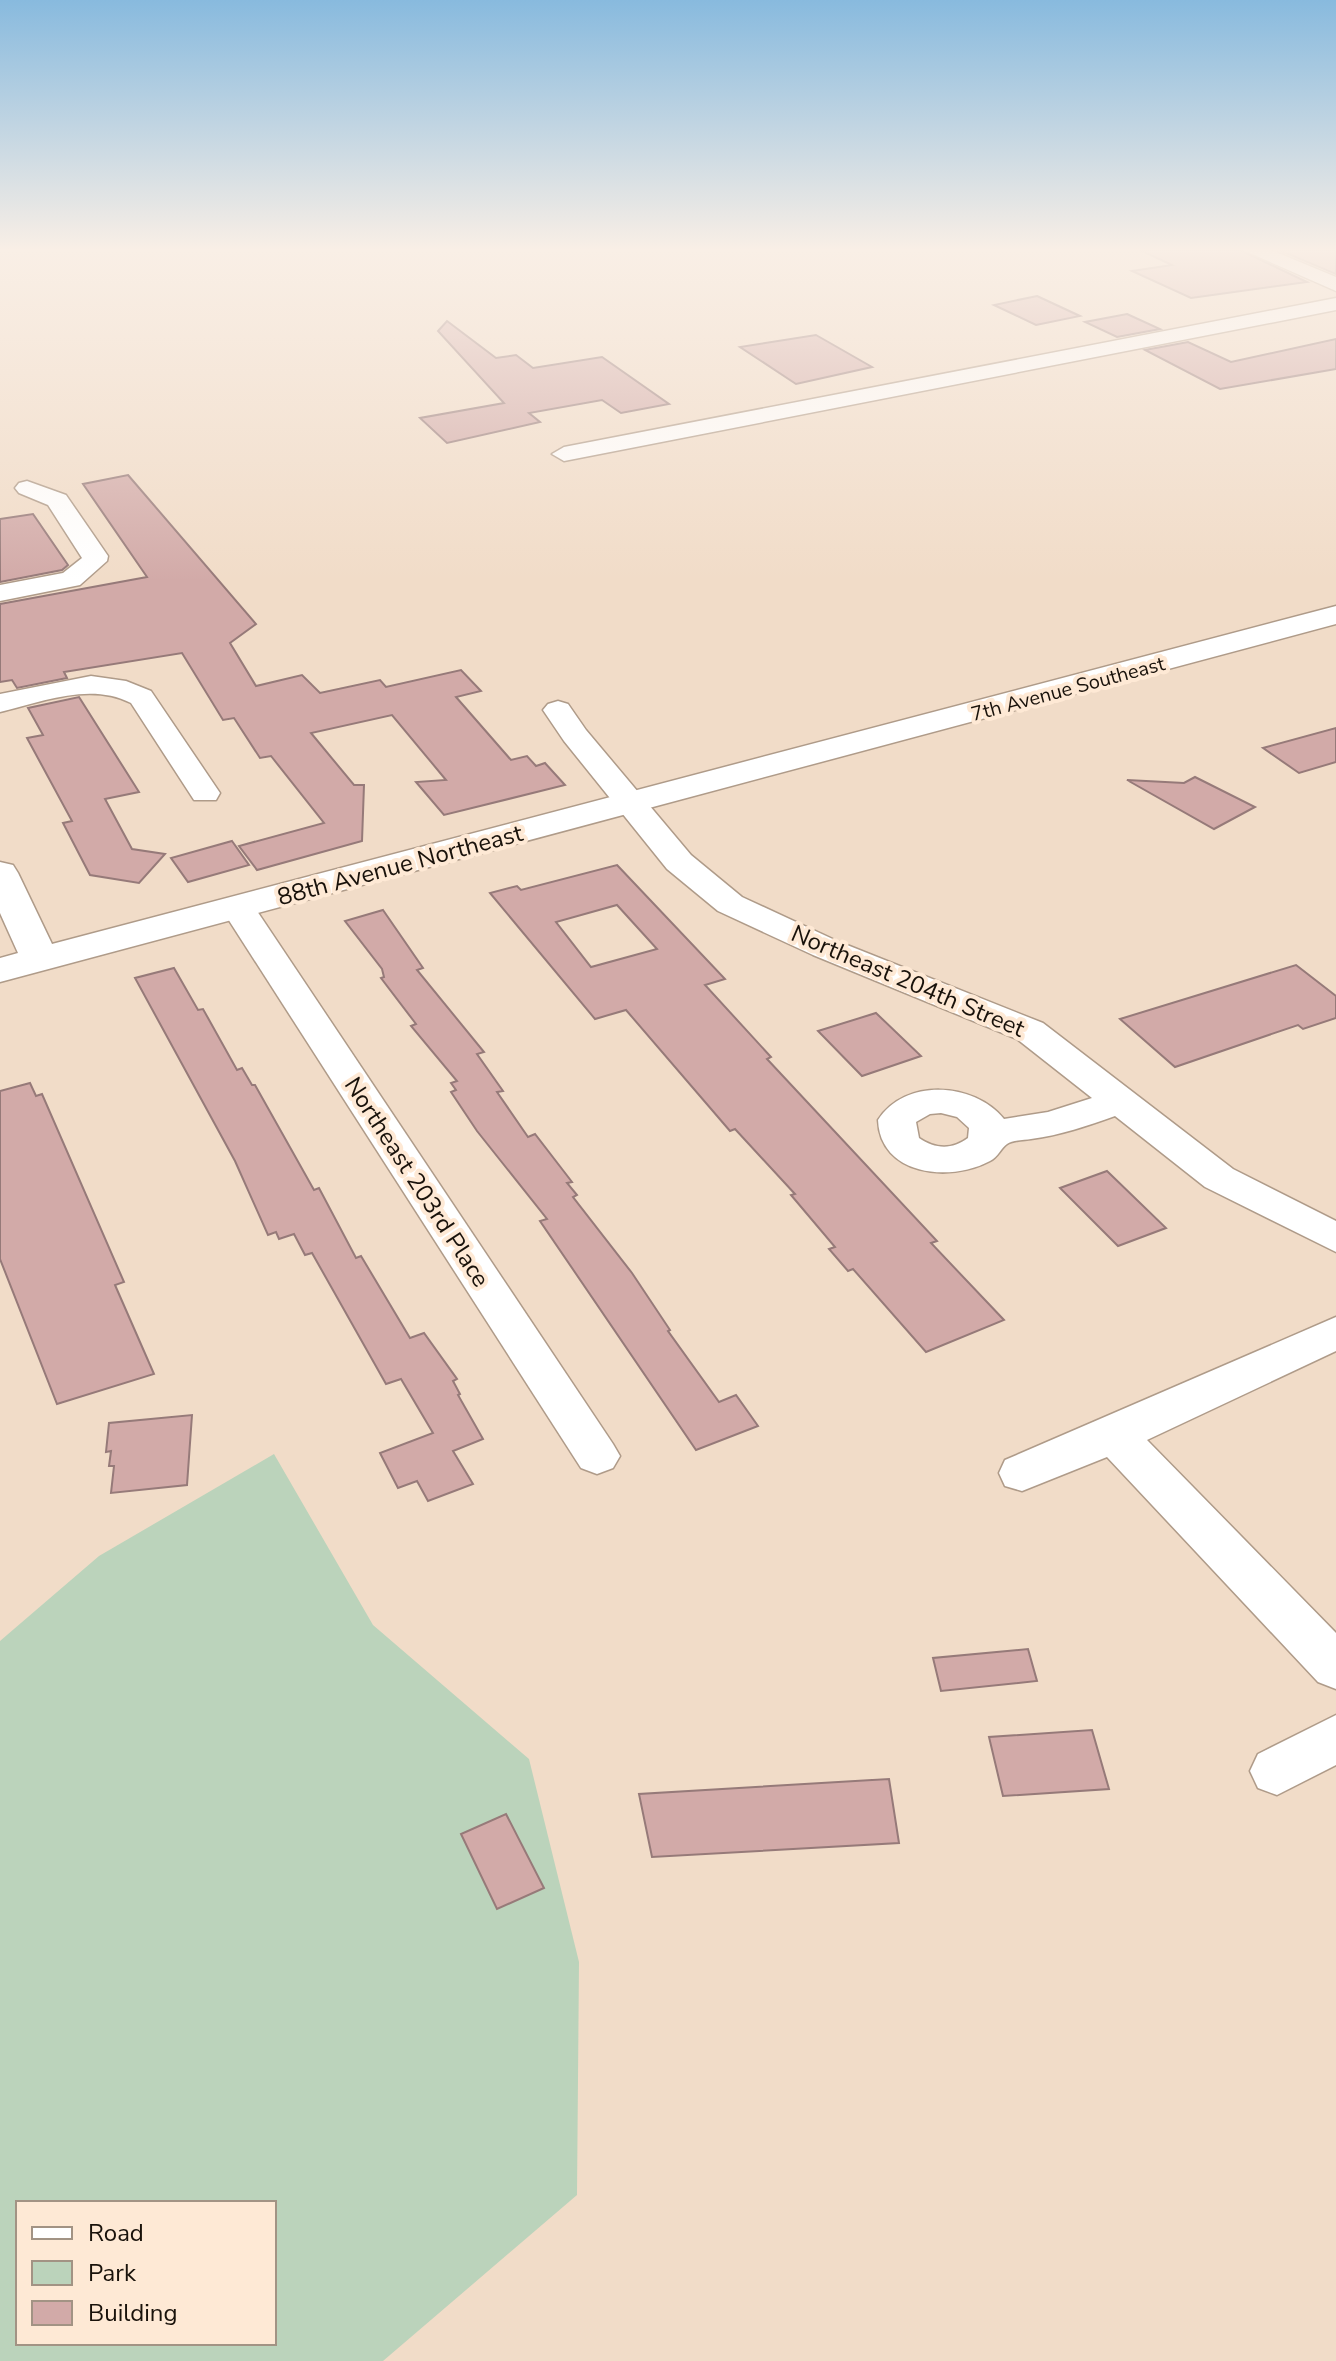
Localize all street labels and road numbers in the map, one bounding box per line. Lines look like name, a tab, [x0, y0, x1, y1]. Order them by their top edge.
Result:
street label: 7th Avenue Southeast	[968, 650, 1169, 728]
street label: 88th Avenue Northeast	[274, 817, 527, 913]
street label: Northeast 204th Street	[786, 917, 1030, 1045]
street label: Northeast 203rd Place	[337, 1071, 497, 1293]

